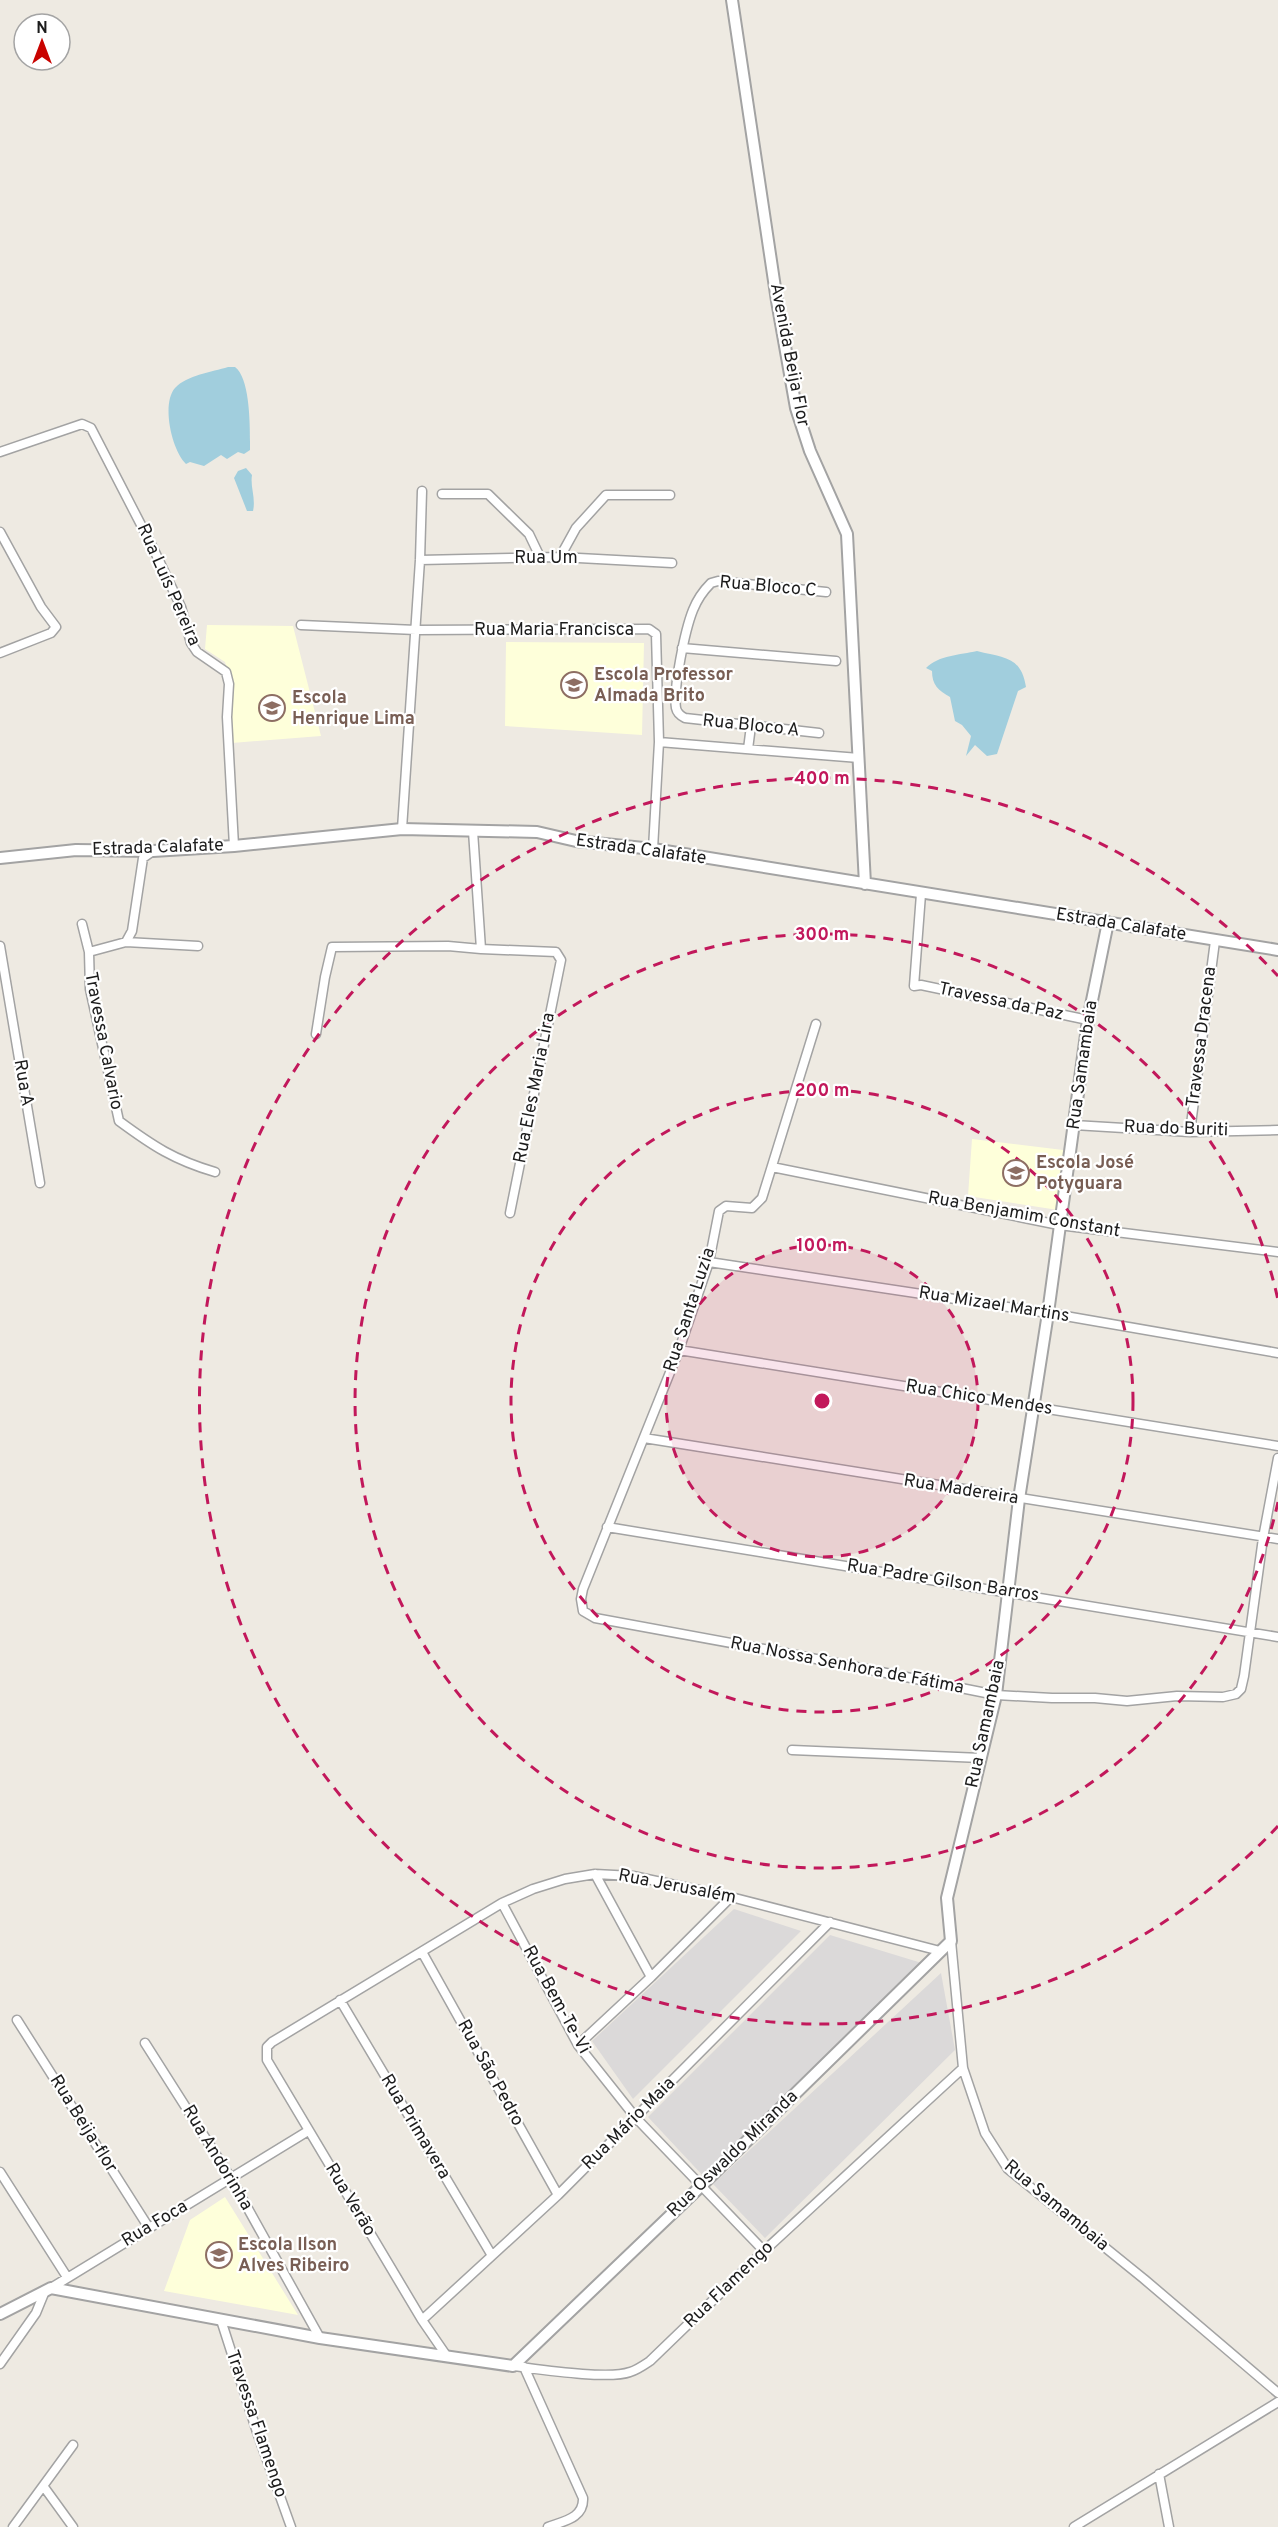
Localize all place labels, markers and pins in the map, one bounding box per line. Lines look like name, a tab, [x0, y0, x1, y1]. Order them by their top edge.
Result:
place label: Escola Professor Almada Brito	[594, 664, 733, 708]
school or university icon: Escola Professor Almada Brito	[559, 670, 589, 700]
place label: Escola Henrique Lima	[292, 687, 415, 731]
school or university icon: Escola Henrique Lima	[257, 693, 287, 723]
place label: Escola José Potyguara	[1036, 1152, 1134, 1196]
school or university icon: Escola José Potyguara	[1001, 1158, 1031, 1188]
centre of rings	[812, 1391, 832, 1411]
place label: Escola Ilson Alves Ribeiro	[238, 2234, 350, 2278]
school or university icon: Escola Ilson Alves Ribeiro	[204, 2240, 234, 2270]

